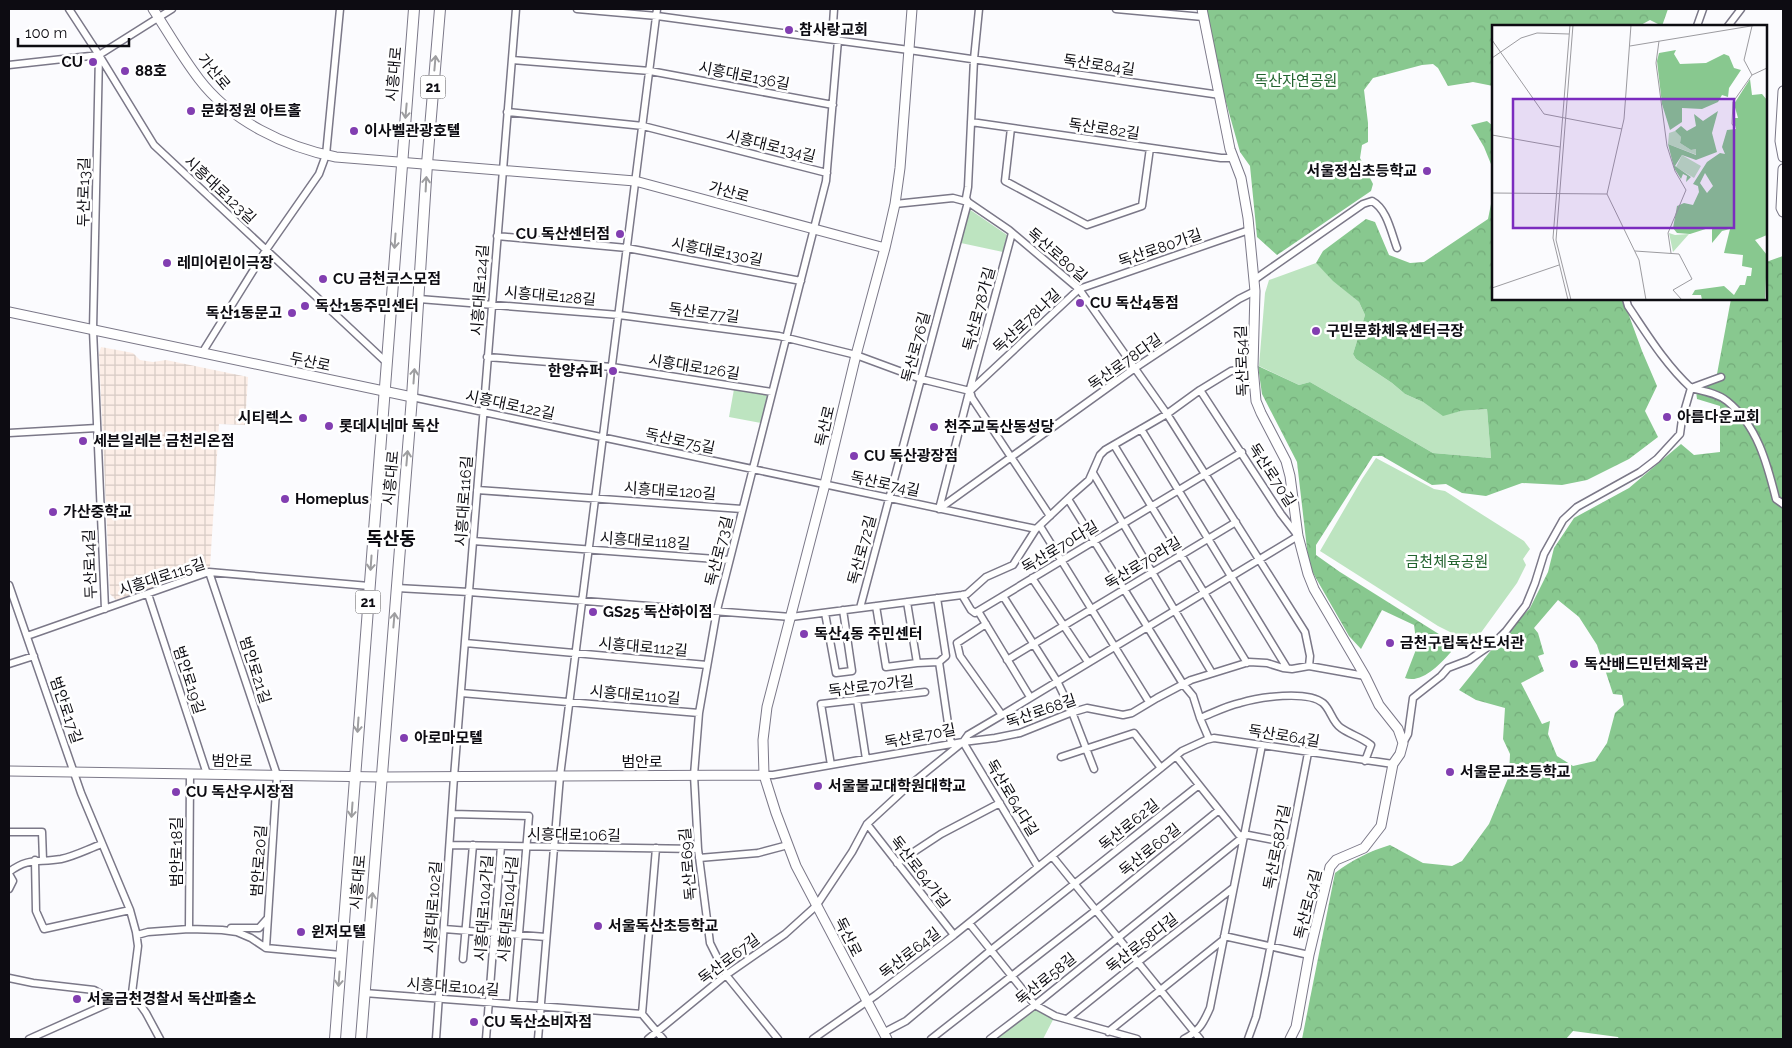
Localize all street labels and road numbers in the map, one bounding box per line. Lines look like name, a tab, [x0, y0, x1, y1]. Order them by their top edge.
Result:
street label: 시흥대로	[383, 46, 405, 102]
street label: 가산로	[194, 50, 234, 94]
street label: 독산로84길	[1062, 51, 1136, 79]
street label: 시흥대로136길	[697, 58, 791, 94]
road number: 21	[420, 75, 446, 98]
street label: 독산로82길	[1067, 115, 1141, 143]
street label: 시흥대로134길	[724, 126, 818, 166]
street label: 시흥대로123길	[180, 152, 260, 228]
street label: 두산로13길	[74, 157, 94, 227]
street label: 가산로	[707, 178, 751, 206]
street label: 독산로80길	[1023, 224, 1091, 286]
street label: 독산로80가길	[1116, 225, 1204, 271]
street label: 시흥대로130길	[670, 234, 764, 270]
street label: 시흥대로124길	[468, 244, 492, 336]
street label: 독산로78가길	[959, 265, 999, 353]
street label: 시흥대로128길	[503, 283, 597, 309]
street label: 독산로78나길	[989, 285, 1065, 357]
street label: 독산로77길	[668, 300, 740, 326]
street label: 독산로76길	[898, 310, 934, 384]
street label: 독산로54길	[1232, 325, 1252, 397]
street label: 독산로78다길	[1085, 330, 1165, 394]
street label: 두산로	[288, 349, 332, 375]
street label: 시흥대로126길	[647, 351, 741, 383]
street label: 시흥대로122길	[464, 387, 556, 423]
street label: 독산로	[812, 404, 838, 448]
street label: 독산로75길	[643, 425, 717, 457]
street label: 독산로70길	[1245, 440, 1299, 510]
street label: 시흥대로	[380, 450, 402, 506]
street label: 시흥대로116길	[452, 455, 476, 547]
street label: 독산로74길	[849, 468, 921, 500]
street label: 시흥대로120길	[623, 479, 717, 503]
street label: 독산로72길	[844, 513, 880, 587]
street label: 독산로73길	[702, 514, 736, 588]
street label: 독산로70다길	[1018, 517, 1102, 577]
street label: 두산로14길	[80, 529, 100, 599]
street label: 시흥대로118길	[599, 529, 691, 553]
street label: 독산로70라길	[1101, 533, 1185, 593]
street label: 시흥대로115길	[116, 555, 208, 599]
road number: 21	[356, 590, 380, 614]
street label: 범안로21길	[236, 634, 274, 706]
street label: 시흥대로112길	[598, 634, 688, 660]
street label: 범안로19길	[170, 644, 208, 716]
street label: 독산로70가길	[827, 672, 915, 700]
street label: 범안로17길	[46, 674, 86, 746]
street label: 시흥대로110길	[589, 682, 681, 708]
street label: 독산로68길	[1003, 691, 1079, 731]
street label: 독산로70길	[883, 720, 957, 752]
street label: 독산로64길	[1247, 721, 1321, 751]
street label: 범안로	[211, 752, 253, 770]
street label: 범안로	[621, 753, 663, 771]
street label: 독산로64다길	[982, 756, 1042, 840]
street label: 독산로62길	[1095, 795, 1163, 855]
street label: 독산로58가길	[1260, 803, 1294, 891]
street label: 범안로18길	[168, 817, 186, 887]
street label: 독산로60길	[1116, 820, 1184, 880]
street label: 범안로20길	[248, 824, 270, 898]
street label: 시흥대로106길	[527, 825, 621, 845]
street label: 독산로69길	[676, 827, 700, 901]
street label: 독산로64가길	[886, 832, 954, 912]
street label: 시흥대로	[347, 854, 369, 910]
street label: 시흥대로104가길	[471, 854, 497, 962]
street label: 시흥대로104나길	[494, 855, 522, 963]
street label: 시흥대로102길	[421, 860, 445, 954]
street label: 독산로54길	[1291, 867, 1325, 941]
street label: 독산로58다길	[1103, 909, 1181, 977]
street label: 독산로	[831, 914, 865, 960]
street label: 독산로64길	[876, 924, 944, 982]
street label: 독산로67길	[695, 930, 763, 988]
street label: 독산로58길	[1012, 949, 1080, 1009]
street label: 시흥대로104길	[406, 975, 500, 999]

